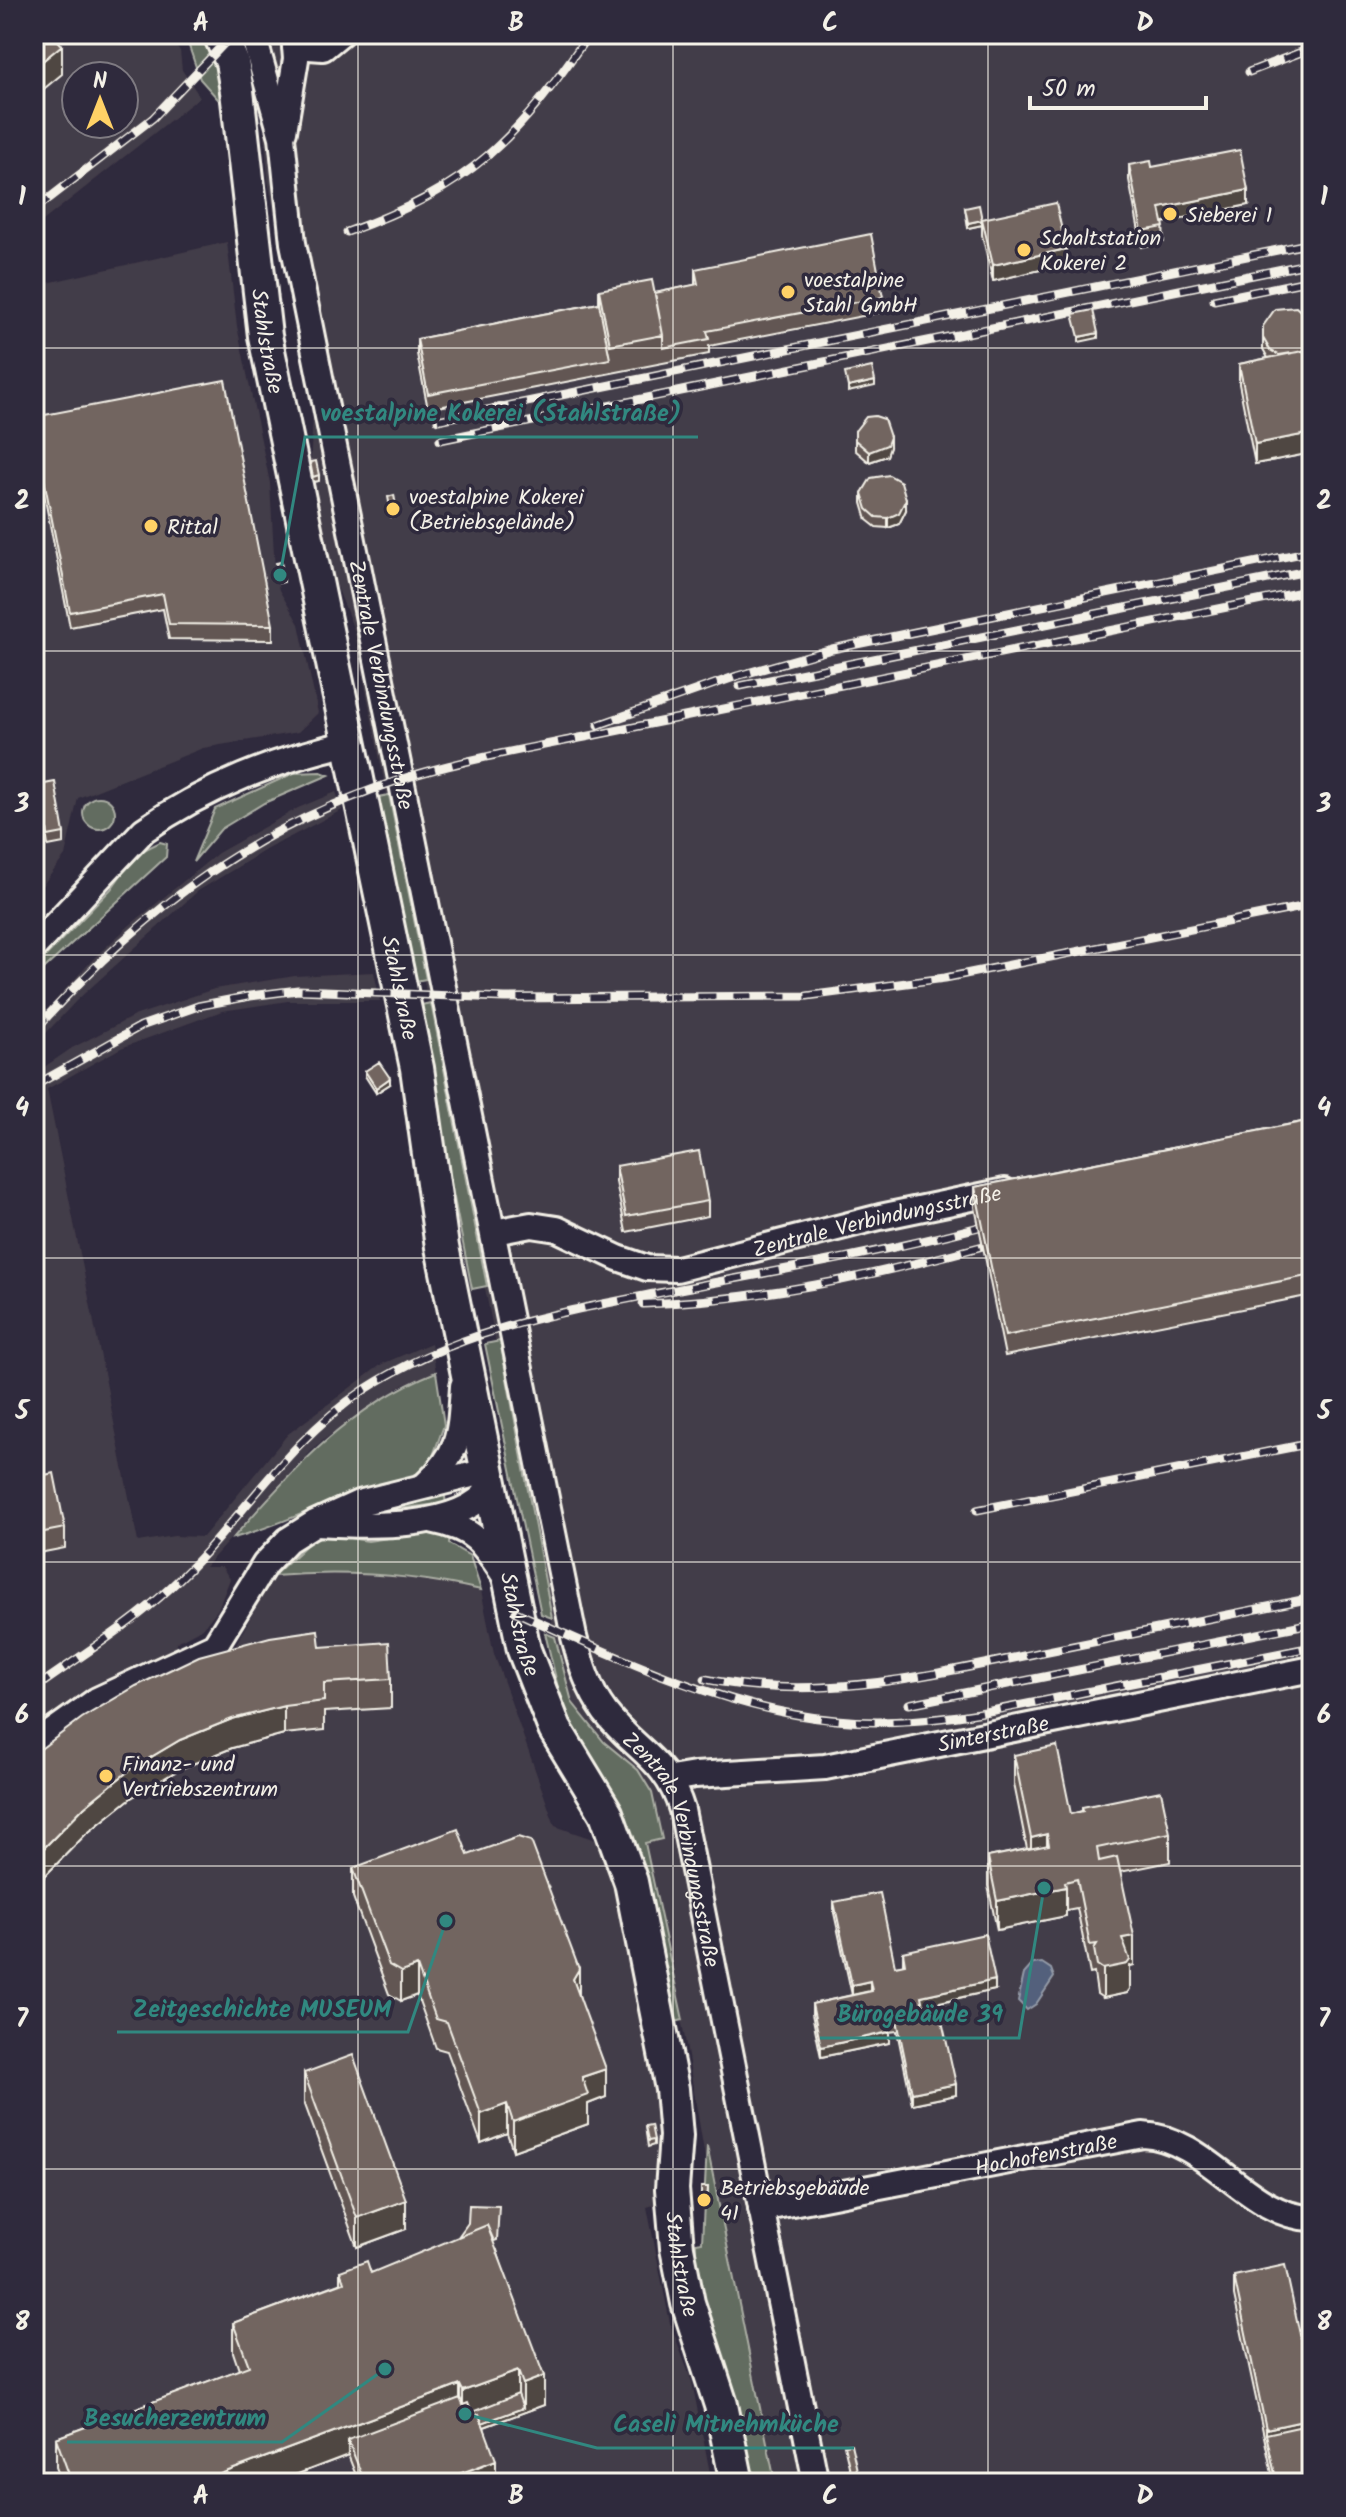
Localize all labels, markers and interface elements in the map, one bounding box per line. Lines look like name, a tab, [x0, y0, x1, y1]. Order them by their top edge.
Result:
text: A	[193, 3, 209, 45]
text: B	[508, 3, 524, 45]
text: C	[822, 3, 838, 45]
text: D	[1136, 3, 1154, 45]
north arrow	[60, 60, 140, 140]
scale bar	[1030, 60, 1206, 110]
text: N	[93, 65, 107, 100]
text: 50 m	[1042, 70, 1096, 109]
text: 1	[18, 177, 26, 219]
text: 1	[1320, 177, 1328, 219]
place label: Sieberei 1	[1186, 199, 1272, 234]
marker: Sieberei 1	[1161, 205, 1179, 223]
place label: Schaltstation Kokerei 2	[1040, 222, 1161, 282]
marker: Schaltstation Kokerei 2	[1015, 241, 1033, 259]
place label: voestalpine Stahl GmbH	[804, 264, 918, 324]
marker: voestalpine Stahl GmbH	[779, 283, 797, 301]
street label: Stahlstraße	[240, 287, 292, 397]
callout: voestalpine Kokerei (Stahlstraße)	[305, 389, 698, 437]
text: voestalpine Kokerei (Stahlstraße)	[320, 395, 682, 434]
text: 2	[14, 481, 30, 523]
place label: voestalpine Kokerei (Betriebsgelände)	[409, 481, 584, 541]
text: 2	[1316, 481, 1332, 523]
marker: voestalpine Kokerei (Betriebsgelände)	[384, 500, 402, 518]
place label: Rittal	[167, 511, 218, 546]
marker: Rittal	[142, 517, 160, 535]
street label: Zentrale Verbindungsstraße	[337, 557, 422, 813]
text: 3	[14, 784, 29, 826]
text: 3	[1316, 784, 1331, 826]
street label: Stahlstraße	[370, 933, 426, 1044]
text: 4	[15, 1088, 29, 1130]
text: 4	[1317, 1088, 1331, 1130]
street label: Zentrale Verbindungsstraße	[749, 1177, 1005, 1269]
text: 5	[14, 1391, 30, 1433]
text: 5	[1316, 1391, 1332, 1433]
street label: Stahlstraße	[489, 1569, 548, 1682]
text: 6	[15, 1695, 29, 1737]
text: 6	[1317, 1695, 1331, 1737]
street label: Sinterstraße	[935, 1707, 1052, 1764]
street label: Zentrale Verbindungsstraße	[613, 1724, 728, 1971]
place label: Finanz- und Vertriebszentrum	[122, 1748, 278, 1808]
marker: Finanz- und Vertriebszentrum	[97, 1767, 115, 1785]
callout: Zeitgeschichte MUSEUM	[117, 1984, 408, 2032]
callout: Bürogebäude 39	[820, 1990, 1019, 2038]
text: Zeitgeschichte MUSEUM	[133, 1991, 392, 2030]
text: Bürogebäude 39	[837, 1996, 1003, 2035]
text: 7	[16, 1999, 29, 2041]
text: 7	[1318, 1999, 1331, 2041]
street label: Hochofenstraße	[972, 2125, 1121, 2187]
place label: Betriebsgebäude 41	[720, 2172, 870, 2232]
marker: Betriebsgebäude 41	[695, 2191, 713, 2209]
street label: Stahlstraße	[654, 2211, 707, 2322]
text: 8	[14, 2302, 30, 2344]
text: 8	[1316, 2302, 1332, 2344]
callout: Besucherzentrum	[67, 2394, 282, 2442]
text: Besucherzentrum	[84, 2400, 266, 2439]
callout: Caseli Mitnehmküche	[597, 2400, 854, 2448]
text: Caseli Mitnehmküche	[613, 2406, 839, 2445]
text: A	[193, 2476, 209, 2517]
text: B	[508, 2476, 524, 2517]
text: C	[822, 2476, 838, 2517]
text: D	[1136, 2476, 1154, 2517]

